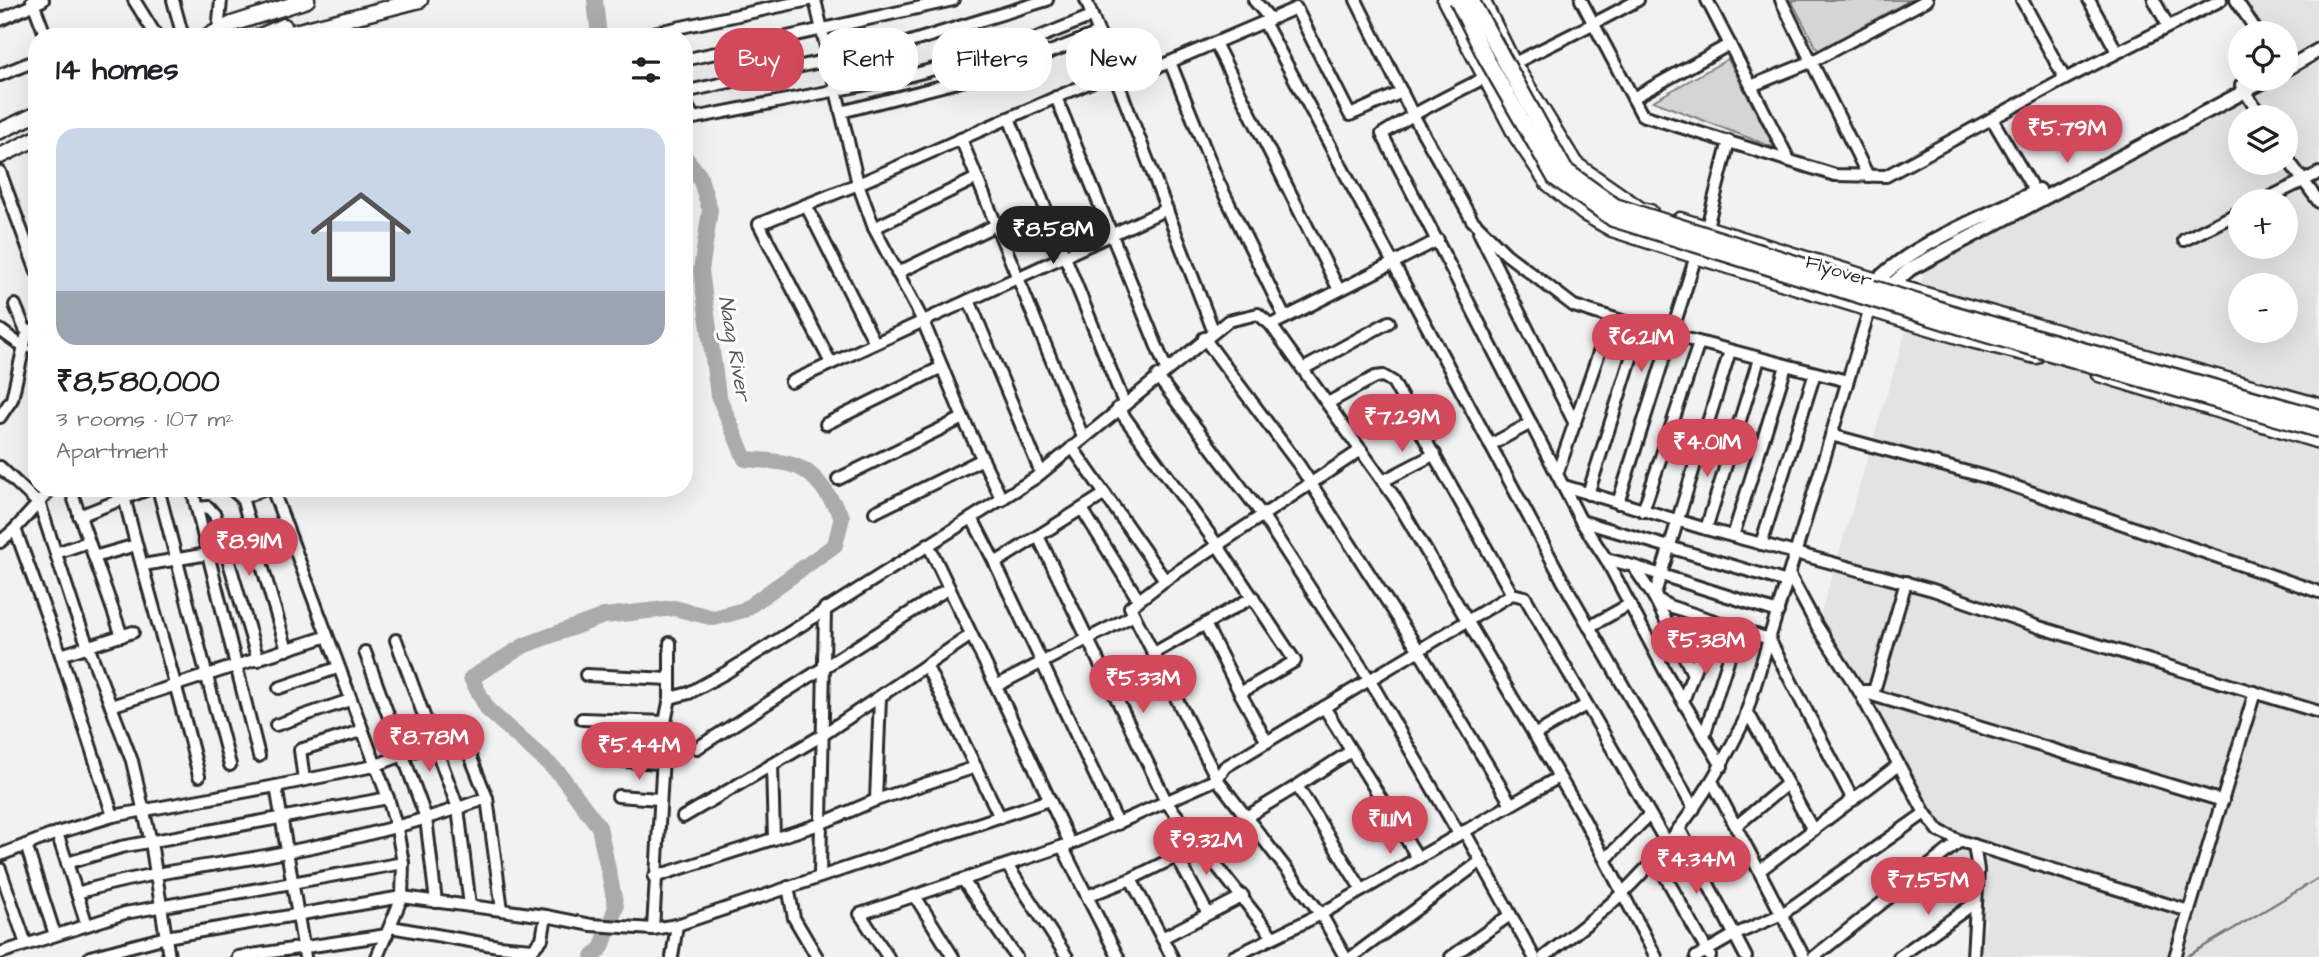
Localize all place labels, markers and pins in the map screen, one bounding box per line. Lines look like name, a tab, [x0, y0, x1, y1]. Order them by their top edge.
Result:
pin: ₹5.79M	[2010, 106, 2124, 165]
pin: ₹8.58M	[996, 206, 1110, 266]
pin: ₹6.21M	[1584, 314, 1698, 374]
pin: ₹7.29M	[1345, 394, 1459, 454]
pin: ₹4.01M	[1650, 420, 1764, 479]
pin: ₹8.91M	[192, 518, 306, 578]
pin: ₹5.38M	[1649, 618, 1763, 677]
pin: ₹5.33M	[1086, 656, 1200, 715]
pin: ₹8.78M	[372, 714, 486, 774]
pin: ₹5.44M	[582, 722, 696, 782]
pin: ₹11.1M	[1333, 796, 1447, 856]
pin: ₹9.32M	[1149, 818, 1263, 877]
pin: ₹4.34M	[1639, 836, 1753, 896]
pin: ₹7.55M	[1871, 858, 1985, 917]

